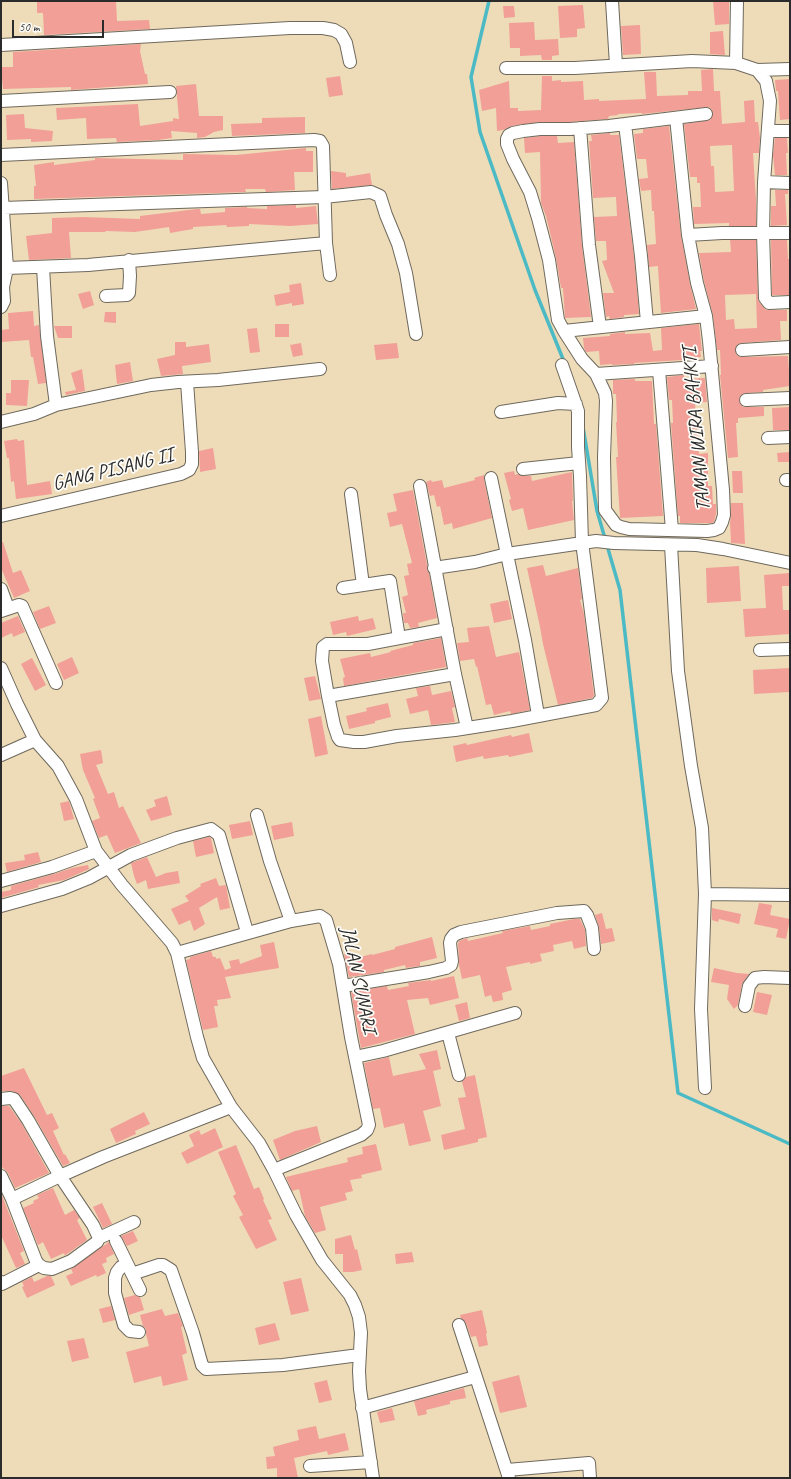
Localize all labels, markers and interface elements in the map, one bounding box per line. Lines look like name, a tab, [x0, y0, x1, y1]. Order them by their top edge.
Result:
scale bar	[14, 12, 106, 38]
text: 50 m	[19, 19, 39, 35]
street label: TAMAN WIRA BAHKTI	[678, 346, 716, 512]
street label: GANG PISANG II	[50, 443, 176, 497]
street label: JALAN SUNARI	[335, 924, 381, 1036]

